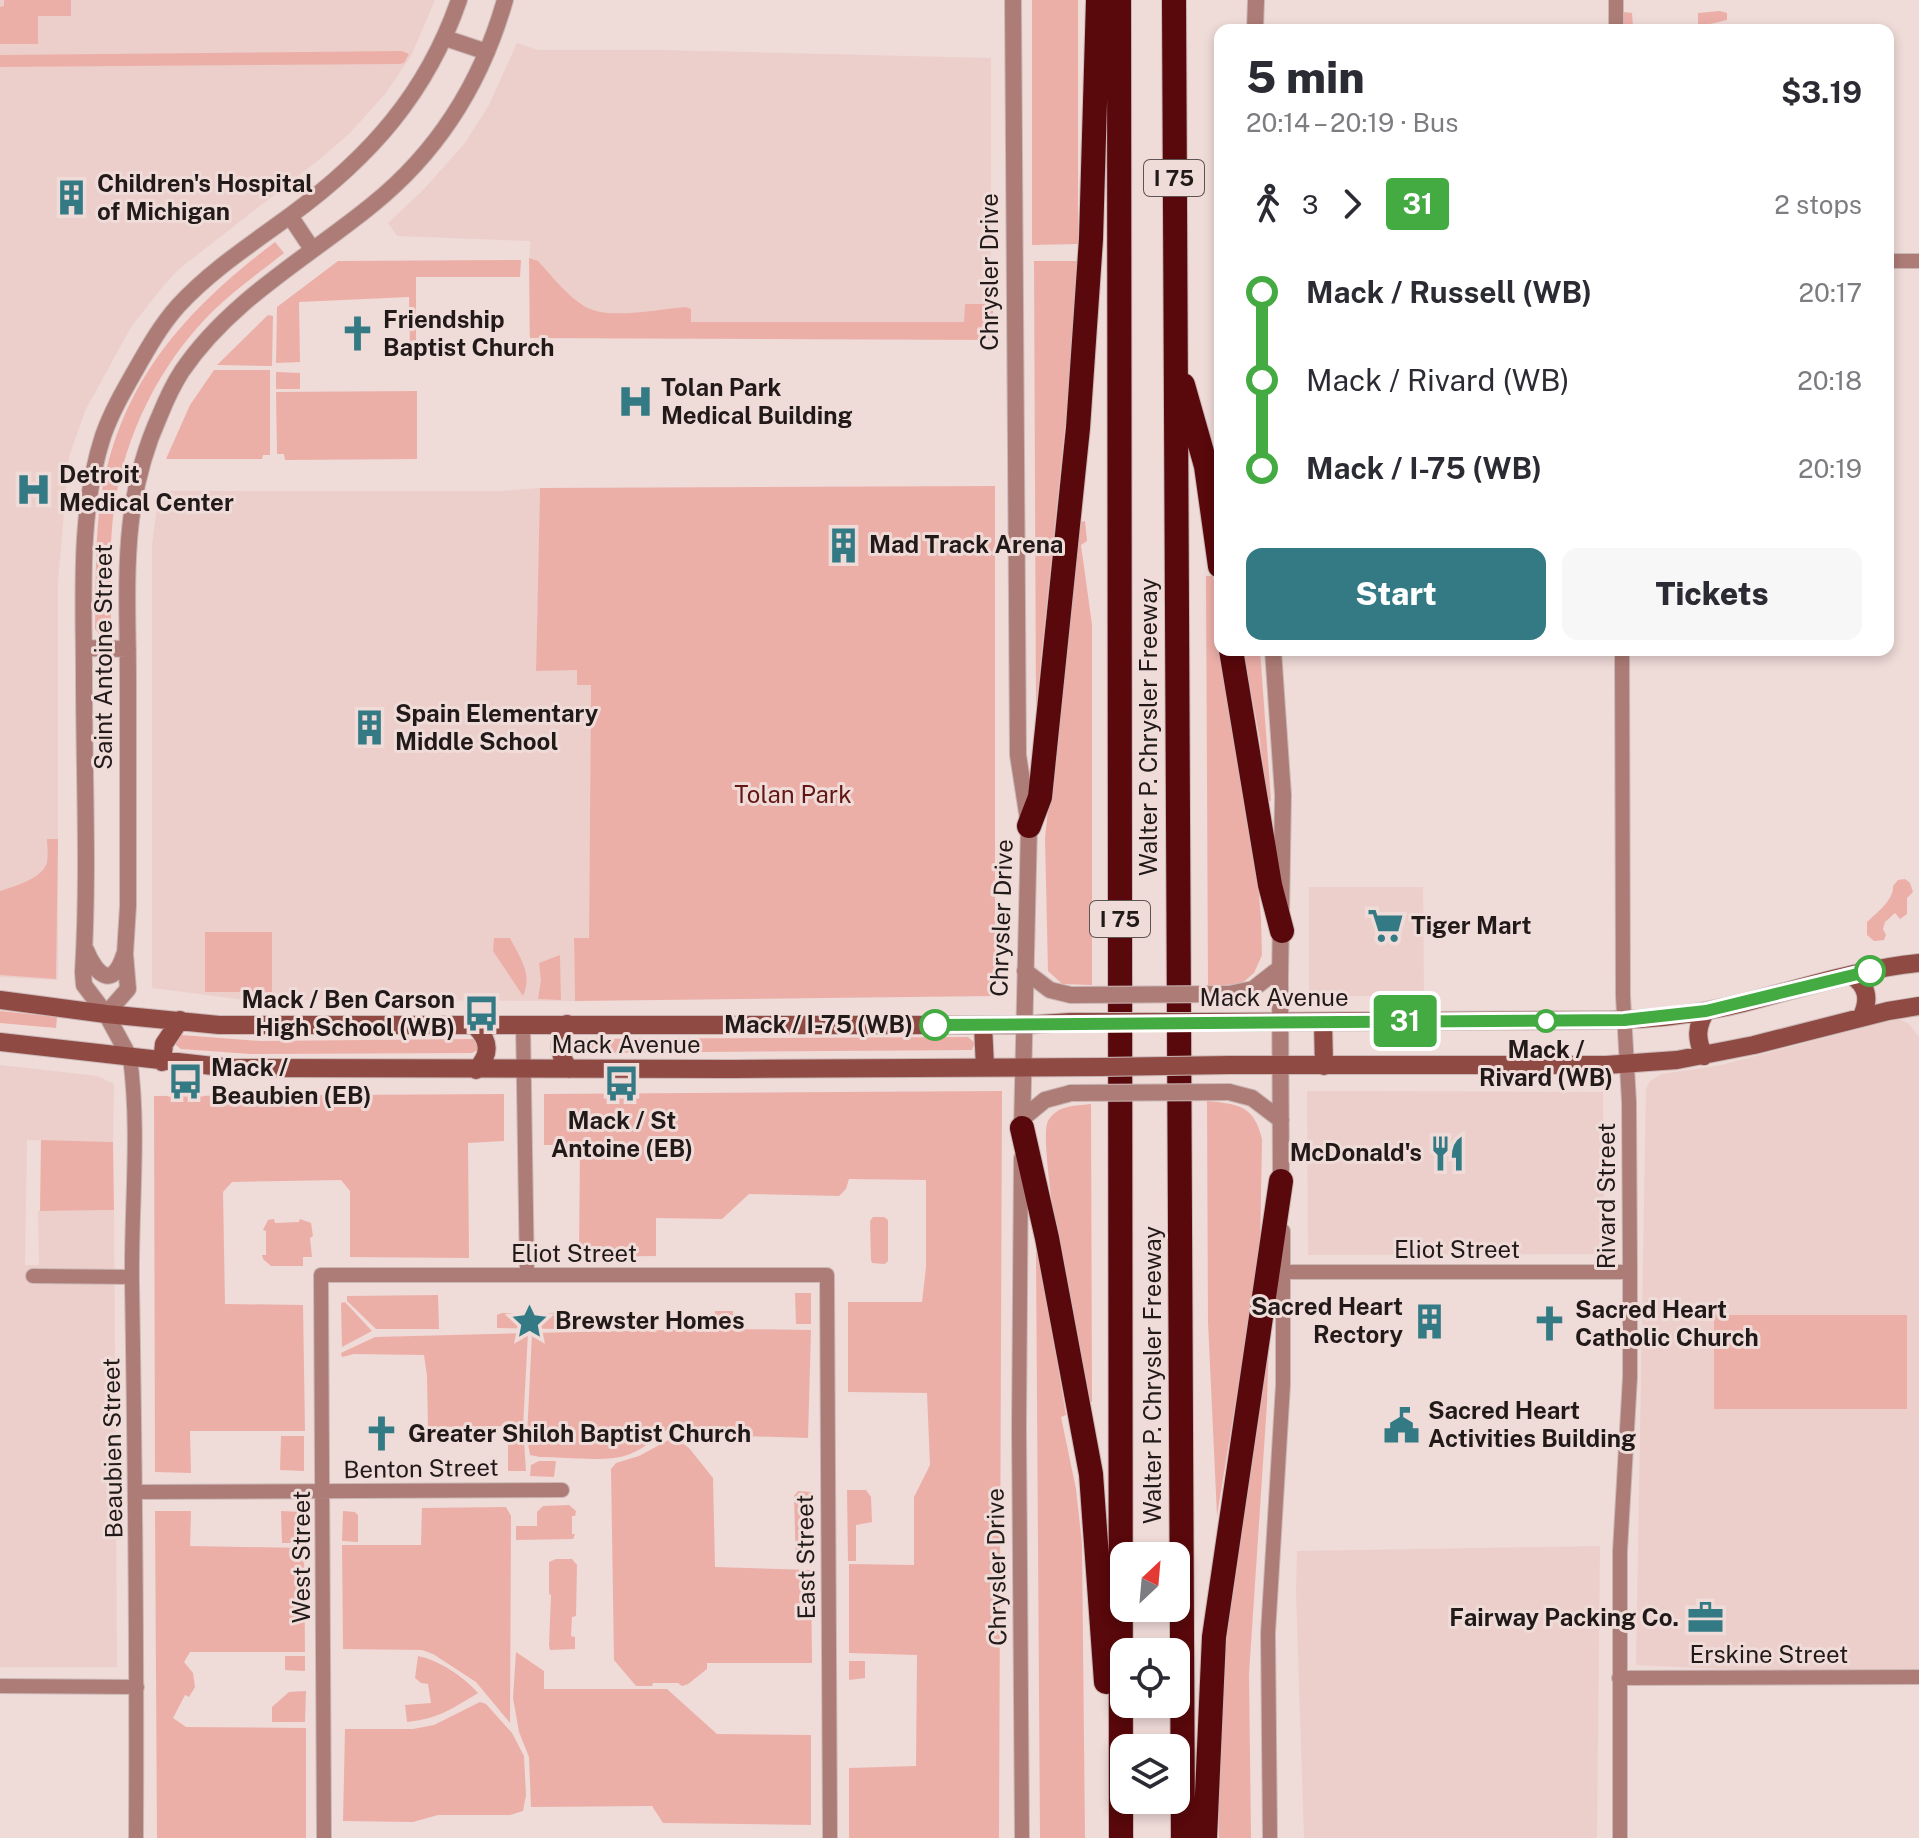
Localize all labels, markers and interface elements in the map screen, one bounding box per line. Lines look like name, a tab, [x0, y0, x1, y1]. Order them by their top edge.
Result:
text: 5 min	[1246, 51, 1365, 103]
text: $3.19	[1781, 74, 1862, 110]
text: 20:14 – 20:19 · Bus	[1246, 107, 1458, 138]
road number: I 75	[1144, 160, 1204, 196]
place label: Children's Hospital of Michigan	[97, 169, 313, 225]
building icon: Children's Hospital of Michigan	[52, 179, 90, 217]
icon: walk	[1246, 182, 1290, 226]
icon: forward	[1330, 182, 1374, 226]
text: 31	[1402, 187, 1433, 220]
text: 3	[1302, 189, 1318, 220]
text: 2 stops	[1774, 189, 1862, 220]
street label: Chrysler Drive	[975, 193, 1003, 351]
text: Mack / Russell (WB)	[1306, 274, 1592, 310]
text: 20:17	[1799, 277, 1862, 308]
place label: Friendship Baptist Church	[383, 305, 555, 361]
church icon: Friendship Baptist Church	[338, 315, 376, 353]
text: Mack / Rivard (WB)	[1306, 362, 1570, 398]
text: 20:18	[1797, 365, 1862, 396]
place label: Tolan Park Medical Building	[661, 373, 852, 429]
hospital icon: Tolan Park Medical Building	[616, 383, 654, 421]
text: Mack / I-75 (WB)	[1306, 450, 1542, 486]
text: 20:19	[1798, 453, 1862, 484]
place label: Detroit Medical Center	[59, 460, 234, 516]
hospital icon: Detroit Medical Center	[14, 470, 52, 508]
building icon: Mad Track Arena	[824, 526, 862, 564]
place label: Mad Track Arena	[869, 530, 1063, 558]
street label: Saint Antoine Street	[89, 544, 117, 770]
button: Start	[1246, 548, 1546, 640]
button: Tickets	[1562, 548, 1862, 640]
street label: Walter P. Chrysler Freeway	[1134, 578, 1162, 876]
place label: Spain Elementary Middle School	[395, 699, 599, 755]
building icon: Spain Elementary Middle School	[350, 709, 388, 747]
park label: Tolan Park	[734, 780, 852, 808]
street label: Chrysler Drive	[984, 839, 1018, 997]
road number: I 75	[1090, 901, 1150, 937]
supermarket icon: Tiger Mart	[1366, 907, 1404, 945]
place label: Tiger Mart	[1411, 911, 1531, 939]
unlabelled marker	[1855, 956, 1885, 986]
street label: Mack Avenue	[1199, 983, 1349, 1011]
place label: Mack / Ben Carson High School (WB)	[241, 985, 455, 1041]
bus stop icon: Mack / Ben Carson High School (WB)	[462, 995, 500, 1033]
line badge: 31	[1369, 995, 1441, 1047]
text: 31	[1390, 1004, 1420, 1037]
place label: Mack / I-75 (WB)	[724, 1010, 913, 1038]
marker: Mack / I-75 (WB)	[920, 1010, 950, 1040]
marker: Mack / Rivard (WB)	[1535, 1010, 1557, 1032]
street label: Mack Avenue	[551, 1030, 701, 1058]
place label: Mack / Rivard (WB)	[1479, 1035, 1613, 1091]
place label: Mack / Beaubien (EB)	[211, 1053, 372, 1109]
bus stop icon: Mack / Beaubien (EB)	[166, 1063, 204, 1101]
bus stop icon: Mack / St Antoine (EB)	[603, 1065, 641, 1103]
place label: Mack / St Antoine (EB)	[551, 1106, 693, 1162]
street label: Rivard Street	[1592, 1123, 1620, 1269]
restaurant icon: McDonald's	[1429, 1134, 1467, 1172]
place label: McDonald's	[1290, 1138, 1422, 1166]
street label: Walter P. Chrysler Freeway	[1138, 1226, 1166, 1524]
street label: Eliot Street	[1394, 1235, 1520, 1263]
street label: Eliot Street	[511, 1239, 637, 1267]
place label: Sacred Heart Rectory	[1251, 1292, 1403, 1348]
place label: Sacred Heart Catholic Church	[1575, 1295, 1759, 1351]
place icon: Brewster Homes	[510, 1302, 548, 1340]
building icon: Sacred Heart Rectory	[1410, 1302, 1448, 1340]
church icon: Sacred Heart Catholic Church	[1530, 1305, 1568, 1343]
place label: Brewster Homes	[555, 1306, 745, 1334]
street label: Beaubien Street	[96, 1357, 128, 1539]
place label: Sacred Heart Activities Building	[1428, 1396, 1636, 1452]
public building icon: Sacred Heart Activities Building	[1383, 1406, 1421, 1444]
church icon: Greater Shiloh Baptist Church	[363, 1415, 401, 1453]
place label: Greater Shiloh Baptist Church	[408, 1419, 751, 1447]
street label: Benton Street	[343, 1453, 499, 1483]
street label: Chrysler Drive	[981, 1488, 1011, 1646]
street label: West Street	[287, 1491, 315, 1623]
street label: East Street	[790, 1494, 820, 1620]
north arrow	[1110, 1542, 1190, 1622]
map controls	[1110, 1542, 1190, 1814]
office icon: Fairway Packing Co.	[1686, 1599, 1724, 1637]
place label: Fairway Packing Co.	[1449, 1603, 1679, 1631]
button: locate	[1110, 1638, 1190, 1718]
street label: Erskine Street	[1690, 1640, 1848, 1668]
button: layers	[1110, 1734, 1190, 1814]

